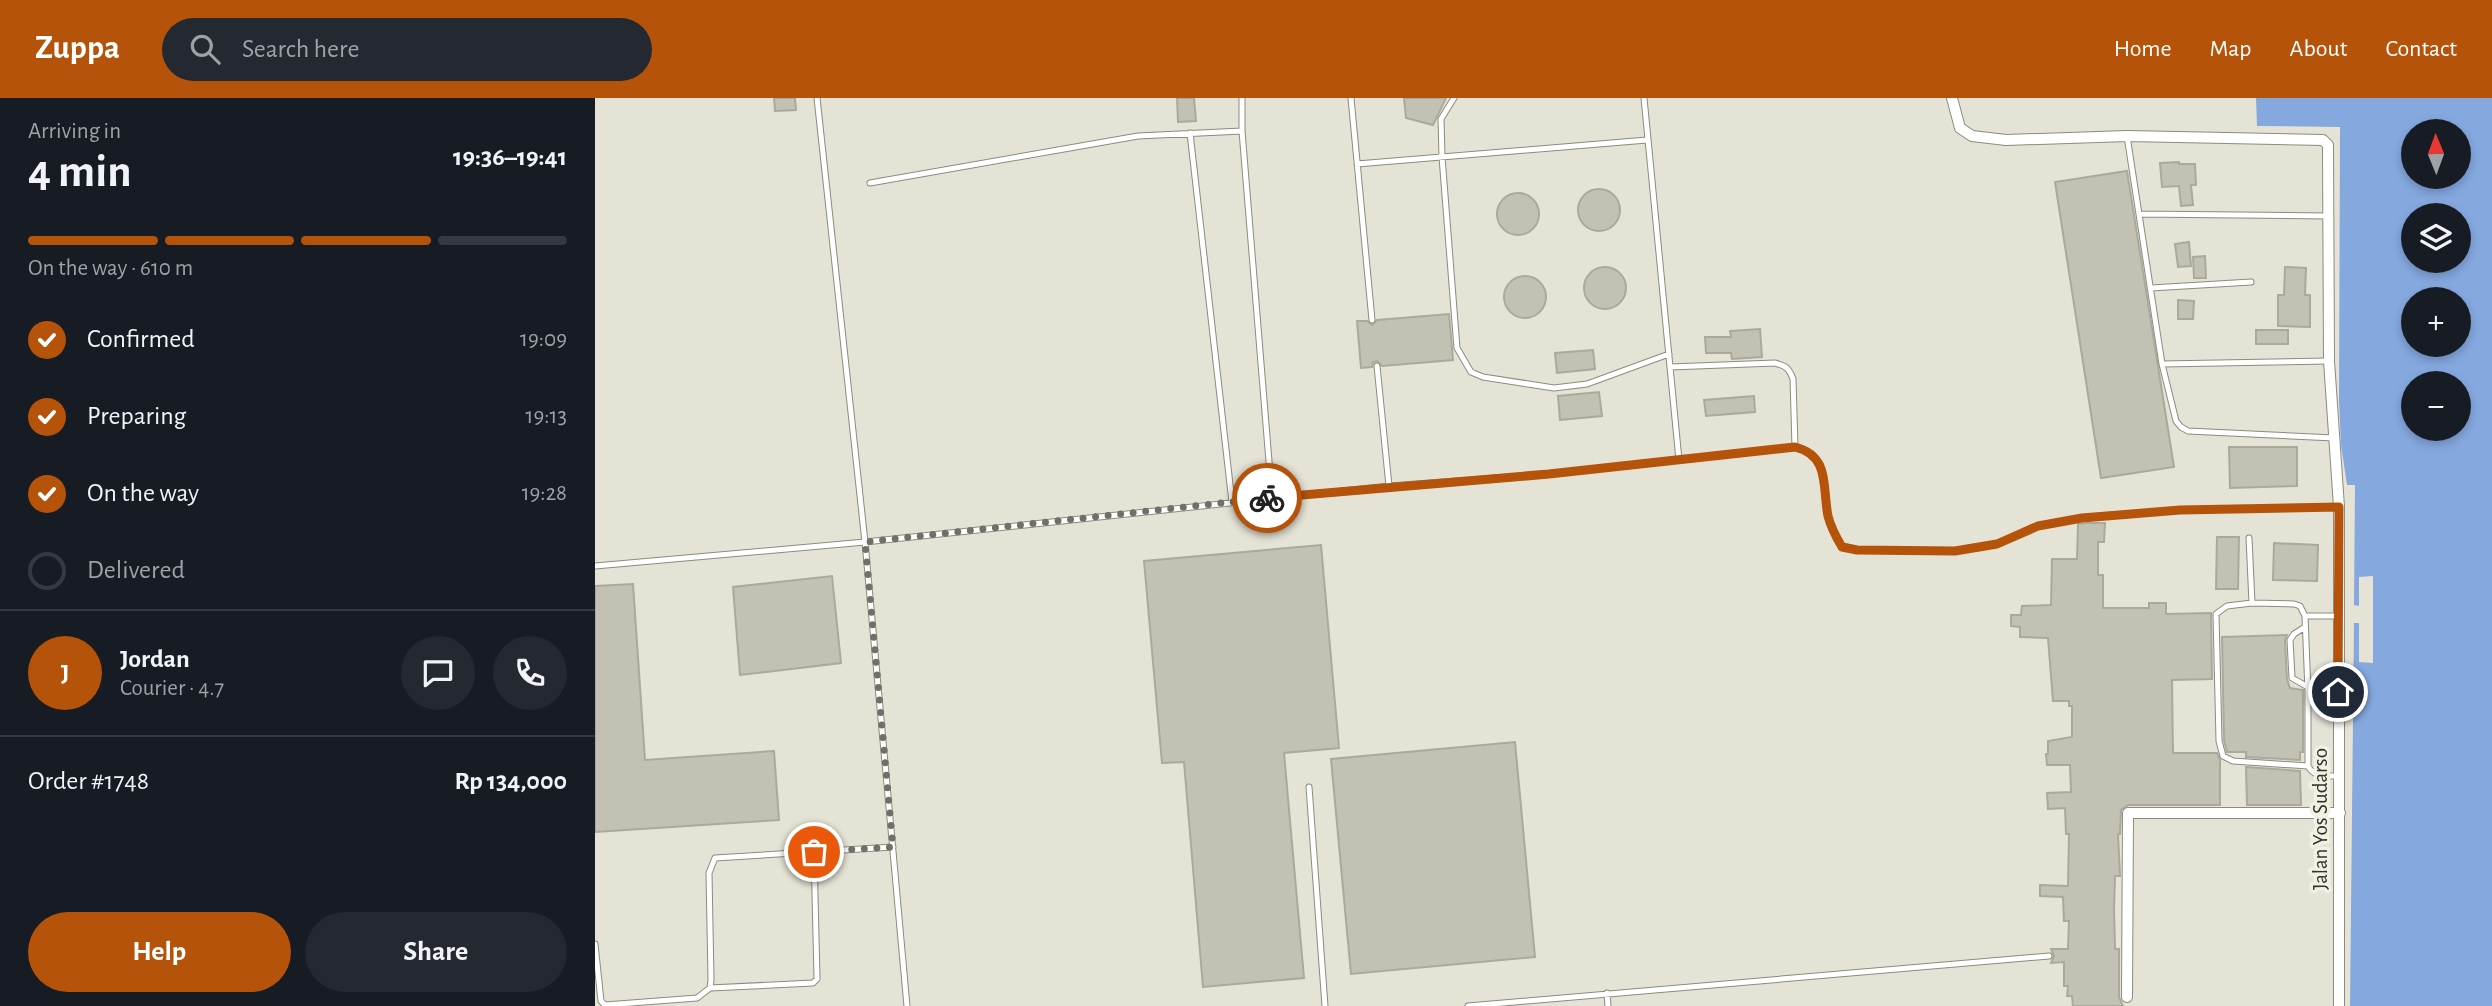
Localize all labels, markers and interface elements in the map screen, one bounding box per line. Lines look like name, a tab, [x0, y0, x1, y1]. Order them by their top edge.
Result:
search box	[162, 18, 652, 81]
icon: search	[186, 30, 224, 68]
text: Zuppa	[35, 32, 120, 65]
text: Search here	[242, 36, 359, 62]
text: Home	[2114, 37, 2172, 61]
text: Map	[2210, 37, 2252, 61]
text: About	[2290, 37, 2347, 61]
text: Contact	[2385, 37, 2457, 61]
north arrow	[2401, 119, 2471, 189]
map controls	[2401, 119, 2471, 441]
text: Arriving in	[28, 120, 121, 143]
text: 19:36–19:41	[453, 144, 567, 170]
text: 4 min	[28, 149, 132, 195]
button: layers	[2401, 203, 2471, 273]
text: On the way · 610 m	[28, 257, 193, 280]
button: +	[2401, 287, 2471, 357]
icon: check	[28, 321, 66, 359]
text: Confirmed	[87, 326, 195, 352]
text: 19:09	[520, 328, 567, 351]
button: −	[2401, 371, 2471, 441]
icon: check	[28, 398, 66, 436]
text: Preparing	[87, 403, 186, 429]
text: 19:13	[526, 405, 567, 428]
courier	[1232, 463, 1302, 533]
icon: check	[28, 475, 66, 513]
icon: bike	[1248, 479, 1286, 517]
text: On the way	[87, 480, 199, 506]
text: 19:28	[522, 482, 567, 505]
text: Delivered	[87, 557, 185, 583]
button: chat	[401, 636, 475, 710]
button: phone	[493, 636, 567, 710]
text: Jordan	[120, 646, 190, 672]
text: J	[61, 660, 69, 686]
pin	[2308, 662, 2368, 722]
icon: home	[2319, 673, 2357, 711]
text: Courier · 4.7	[120, 677, 224, 700]
street label: Jalan Yos Sudarso	[2310, 748, 2331, 890]
text: Order #1748	[28, 768, 149, 794]
text: Rp 134,000	[455, 768, 567, 794]
pin	[784, 822, 844, 882]
icon: bag	[795, 833, 833, 871]
button: Help	[28, 912, 291, 992]
button: Share	[305, 912, 567, 992]

